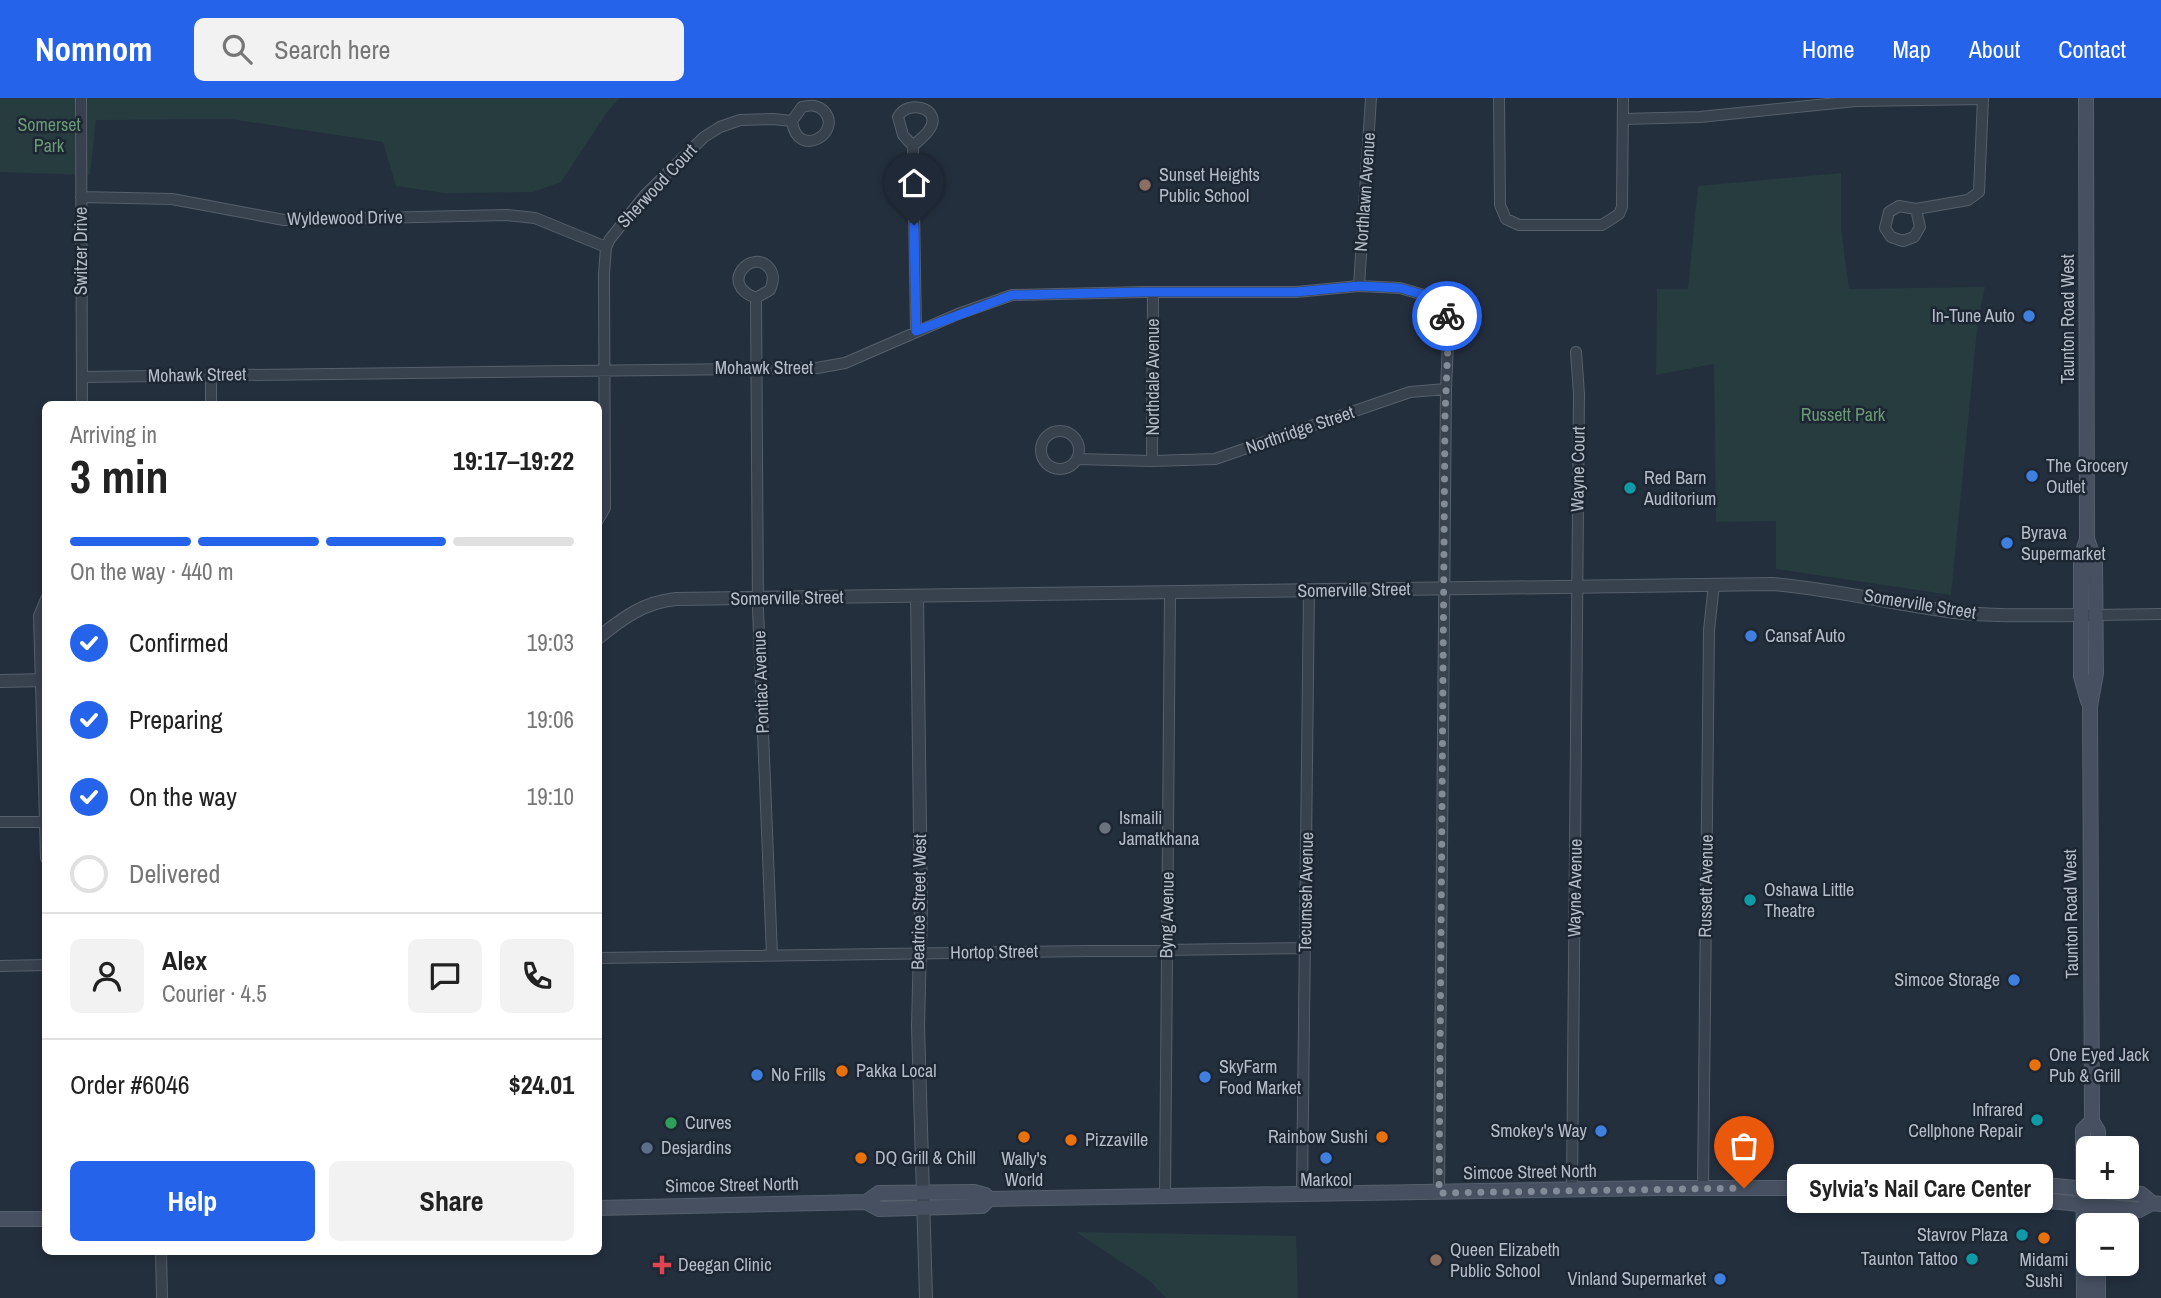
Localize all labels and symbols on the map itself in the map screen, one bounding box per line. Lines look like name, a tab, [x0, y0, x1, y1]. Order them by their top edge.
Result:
park label: Somerset Park	[17, 112, 81, 158]
street label: Northlawn Avenue	[1348, 131, 1381, 252]
street label: Sherwood Court	[611, 138, 702, 233]
pin	[884, 153, 944, 225]
place label: Sunset Heights Public School	[1159, 162, 1260, 208]
marker: Sunset Heights Public School	[1137, 177, 1153, 193]
street label: Wyldewood Drive	[287, 204, 403, 231]
street label: Switzer Drive	[68, 207, 93, 295]
street label: Taunton Road West	[2055, 254, 2080, 384]
courier	[1412, 281, 1482, 351]
place label: In-Tune Auto	[1932, 303, 2015, 328]
marker: In-Tune Auto	[2021, 308, 2037, 324]
street label: Northdale Avenue	[1140, 318, 1165, 436]
street label: Mohawk Street	[715, 355, 813, 380]
street label: Mohawk Street	[148, 361, 246, 388]
street label: Northridge Street	[1242, 399, 1357, 460]
park label: Russett Park	[1801, 402, 1886, 427]
street label: Wayne Court	[1564, 426, 1591, 512]
place label: The Grocery Outlet	[2046, 453, 2129, 499]
place label: Red Barn Auditorium	[1643, 465, 1716, 511]
marker: The Grocery Outlet	[2024, 468, 2040, 484]
marker: Red Barn Auditorium	[1622, 480, 1638, 496]
place label: Byrava Supermarket	[2021, 520, 2106, 566]
marker: Byrava Supermarket	[1999, 535, 2015, 551]
street label: Somerville Street	[1297, 576, 1411, 603]
street label: Somerville Street	[1862, 582, 1978, 625]
street label: Somerville Street	[730, 584, 844, 611]
place label: Cansaf Auto	[1765, 623, 1845, 648]
marker: Cansaf Auto	[1743, 628, 1759, 644]
street label: Pontiac Avenue	[746, 630, 775, 734]
place label: Ismaili Jamatkhana	[1119, 805, 1199, 851]
marker: Ismaili Jamatkhana	[1097, 820, 1113, 836]
street label: Tecumseh Avenue	[1292, 832, 1319, 952]
street label: Beatrice Street West	[905, 834, 932, 970]
street label: Russett Avenue	[1692, 834, 1719, 938]
street label: Wayne Avenue	[1561, 839, 1588, 937]
street label: Taunton Road West	[2057, 849, 2084, 979]
street label: Byng Avenue	[1153, 871, 1180, 959]
place label: Oshawa Little Theatre	[1764, 877, 1854, 923]
marker: Oshawa Little Theatre	[1742, 892, 1758, 908]
street label: Hortop Street	[950, 938, 1038, 965]
place label: Simcoe Storage	[1894, 967, 2000, 992]
marker: Simcoe Storage	[2006, 972, 2022, 988]
place label: One Eyed Jack Pub & Grill	[2049, 1042, 2150, 1088]
place label: SkyFarm Food Market	[1219, 1054, 1301, 1100]
marker: One Eyed Jack Pub & Grill	[2027, 1057, 2043, 1073]
place label: Pakka Local	[856, 1058, 936, 1083]
place label: No Frills	[771, 1062, 826, 1087]
marker: Pakka Local	[834, 1063, 850, 1079]
marker: No Frills	[749, 1067, 765, 1083]
marker: SkyFarm Food Market	[1197, 1069, 1213, 1085]
place label: Infrared Cellphone Repair	[1908, 1097, 2023, 1143]
place label: Curves	[685, 1110, 732, 1135]
marker: Infrared Cellphone Repair	[2029, 1112, 2045, 1128]
marker: Curves	[663, 1115, 679, 1131]
pin	[1714, 1116, 1774, 1188]
place label: Smokey's Way	[1490, 1118, 1588, 1143]
marker: Smokey's Way	[1593, 1123, 1609, 1139]
place label: Rainbow Sushi	[1268, 1124, 1368, 1149]
place label: Pizzaville	[1085, 1127, 1148, 1152]
marker: Wally's World	[1016, 1129, 1032, 1145]
marker: Rainbow Sushi	[1374, 1129, 1390, 1145]
marker: Pizzaville	[1063, 1132, 1079, 1148]
place label: Desjardins	[661, 1135, 732, 1160]
marker: Desjardins	[639, 1140, 655, 1156]
place label: DQ Grill & Chill	[875, 1145, 976, 1170]
place label: Wally's World	[1001, 1146, 1047, 1192]
marker: DQ Grill & Chill	[853, 1150, 869, 1166]
marker: Markcol	[1318, 1150, 1334, 1166]
street label: Simcoe Street North	[1463, 1158, 1597, 1185]
callout: Sylvia’s Nail Care Center	[1786, 1164, 2052, 1212]
place label: Markcol	[1300, 1167, 1352, 1192]
street label: Simcoe Street North	[665, 1171, 799, 1198]
place label: Stavrov Plaza	[1917, 1222, 2008, 1247]
marker: Stavrov Plaza	[2014, 1227, 2030, 1243]
marker: Midami Sushi	[2036, 1230, 2052, 1246]
place label: Queen Elizabeth Public School	[1450, 1237, 1560, 1283]
place label: Taunton Tattoo	[1861, 1246, 1958, 1271]
place label: Midami Sushi	[2019, 1247, 2069, 1293]
marker: Taunton Tattoo	[1964, 1251, 1980, 1267]
place label: Deegan Clinic	[678, 1252, 772, 1277]
marker: Queen Elizabeth Public School	[1428, 1252, 1444, 1268]
marker: Deegan Clinic	[652, 1255, 672, 1275]
place label: Vinland Supermarket	[1568, 1266, 1706, 1291]
marker: Vinland Supermarket	[1712, 1271, 1728, 1287]

